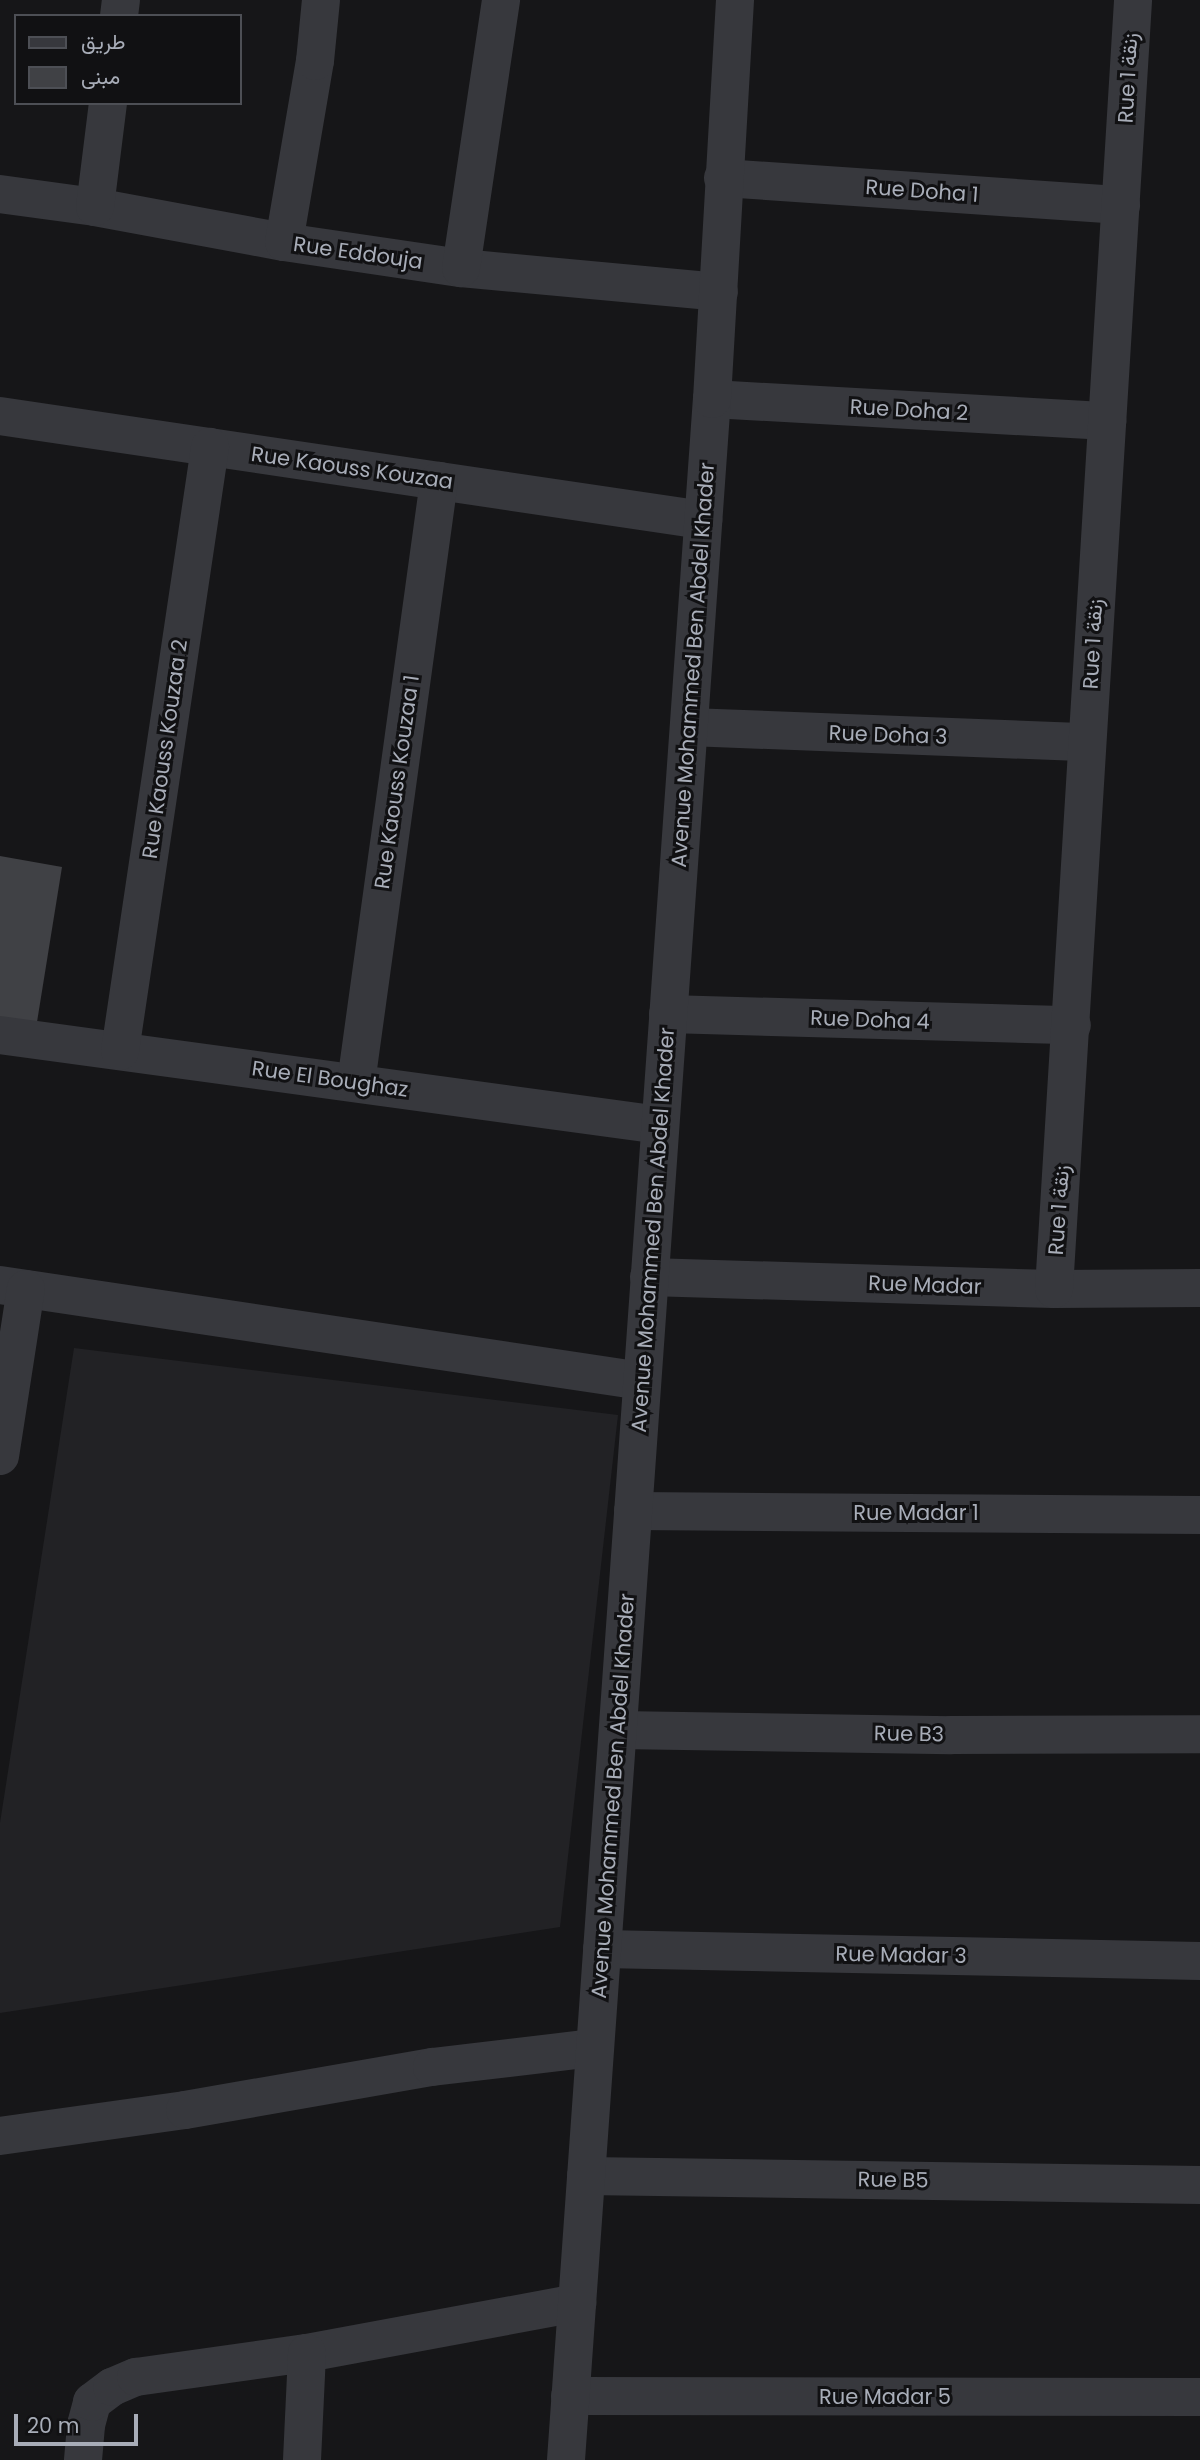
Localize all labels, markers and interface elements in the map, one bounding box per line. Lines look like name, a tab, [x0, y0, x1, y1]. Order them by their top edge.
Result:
legend	[14, 14, 242, 105]
text: طريق	[81, 27, 126, 56]
street label: Rue 1 زنقة	[1113, 32, 1143, 124]
text: مبنى	[81, 62, 120, 91]
street label: Rue Doha 1	[865, 174, 979, 208]
street label: Rue Eddouja	[292, 231, 424, 275]
street label: Rue Doha 2	[849, 394, 969, 426]
street label: Rue Kaouss Kouzaa	[250, 441, 454, 495]
street label: Avenue Mohammed Ben Abdel Khader	[666, 461, 720, 869]
street label: Rue 1 زنقة	[1078, 598, 1108, 690]
street label: Rue Kaouss Kouzaa 2	[137, 638, 193, 860]
street label: Rue Kaouss Kouzaa 1	[370, 673, 424, 891]
street label: Rue Doha 3	[828, 720, 948, 750]
street label: Rue Doha 4	[810, 1005, 930, 1035]
street label: Avenue Mohammed Ben Abdel Khader	[626, 1026, 680, 1434]
street label: Rue El Boughaz	[250, 1056, 410, 1102]
street label: Rue 1 زنقة	[1043, 1164, 1075, 1256]
street label: Rue Madar	[868, 1270, 982, 1300]
street label: Rue Madar 1	[853, 1500, 979, 1526]
street label: Avenue Mohammed Ben Abdel Khader	[586, 1592, 640, 2000]
street label: Rue B3	[874, 1721, 944, 1747]
street label: Rue Madar 3	[835, 1941, 967, 1969]
street label: Rue B5	[857, 2167, 929, 2193]
street label: Rue Madar 5	[819, 2384, 951, 2410]
scale bar	[18, 2400, 142, 2444]
text: 20 m	[27, 2411, 80, 2440]

